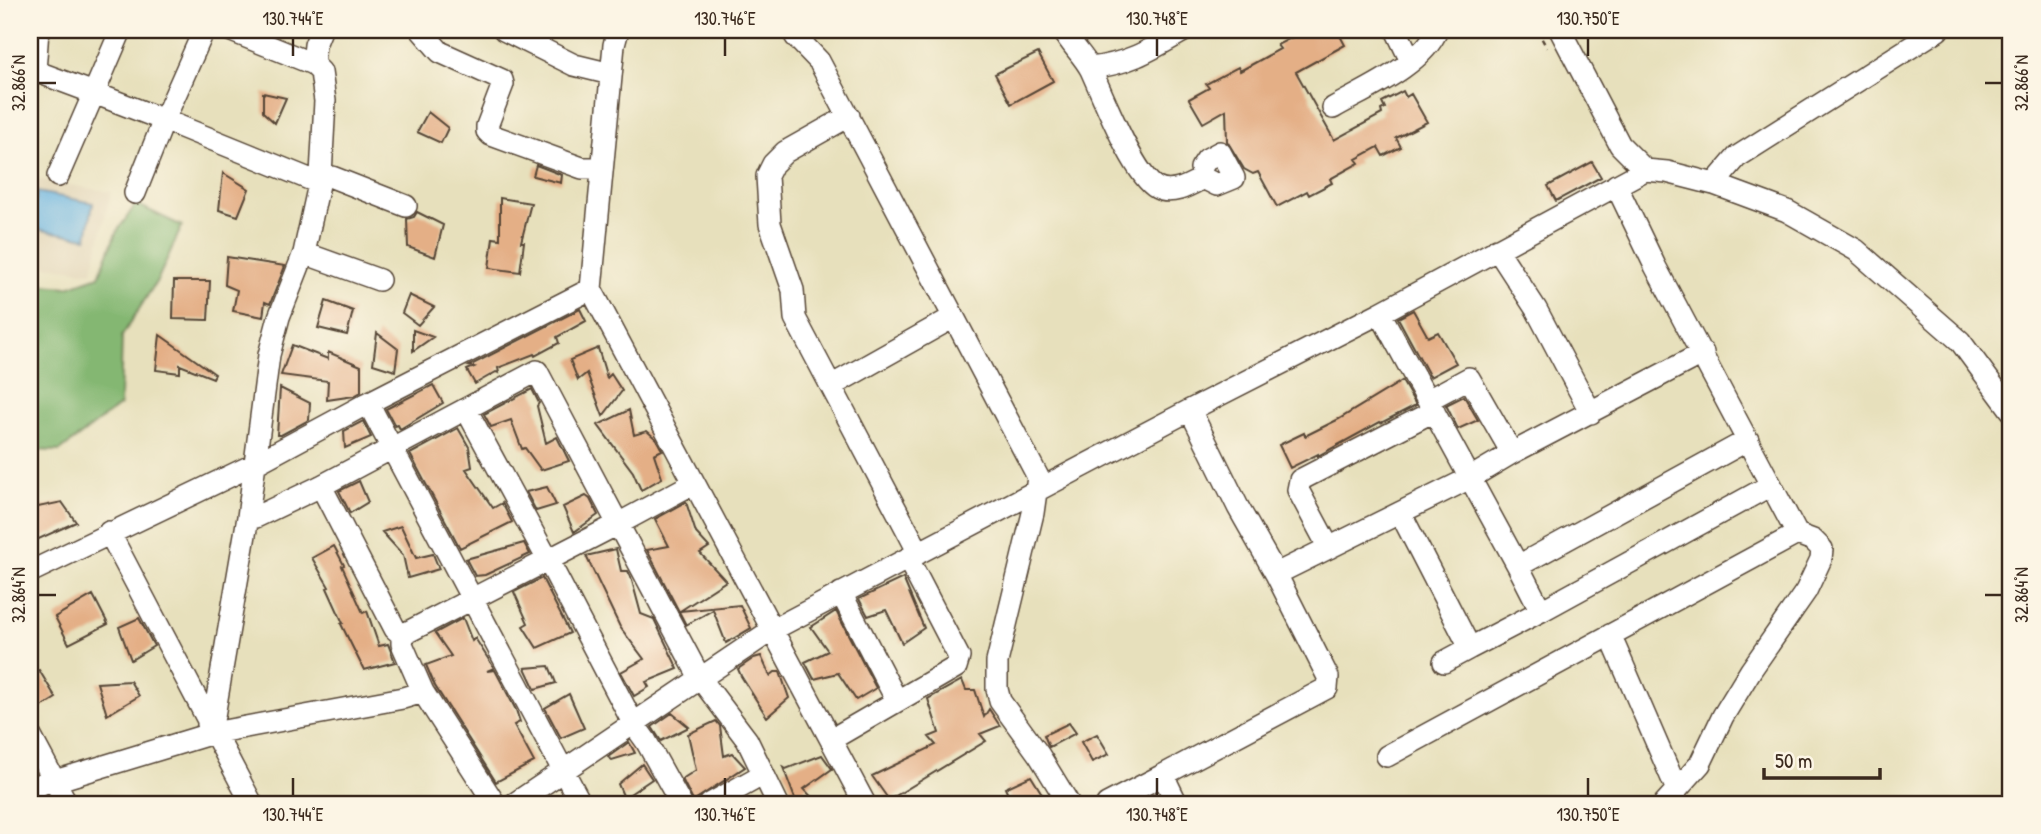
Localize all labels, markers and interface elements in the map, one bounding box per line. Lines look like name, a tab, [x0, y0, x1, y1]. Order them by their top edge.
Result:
text: 130.744°E	[262, 6, 324, 31]
text: 130.746°E	[694, 6, 756, 31]
text: 130.748°E	[1126, 6, 1188, 31]
text: 130.750°E	[1556, 6, 1620, 31]
text: 32.866°N	[6, 55, 31, 111]
text: 32.866°N	[2009, 55, 2034, 111]
text: 32.864°N	[6, 567, 31, 623]
text: 32.864°N	[2009, 567, 2034, 623]
scale bar	[1764, 736, 1880, 780]
text: 50 m	[1775, 746, 1812, 775]
text: 130.744°E	[262, 802, 324, 827]
text: 130.746°E	[694, 802, 756, 827]
text: 130.748°E	[1126, 802, 1188, 827]
text: 130.750°E	[1556, 802, 1620, 827]

